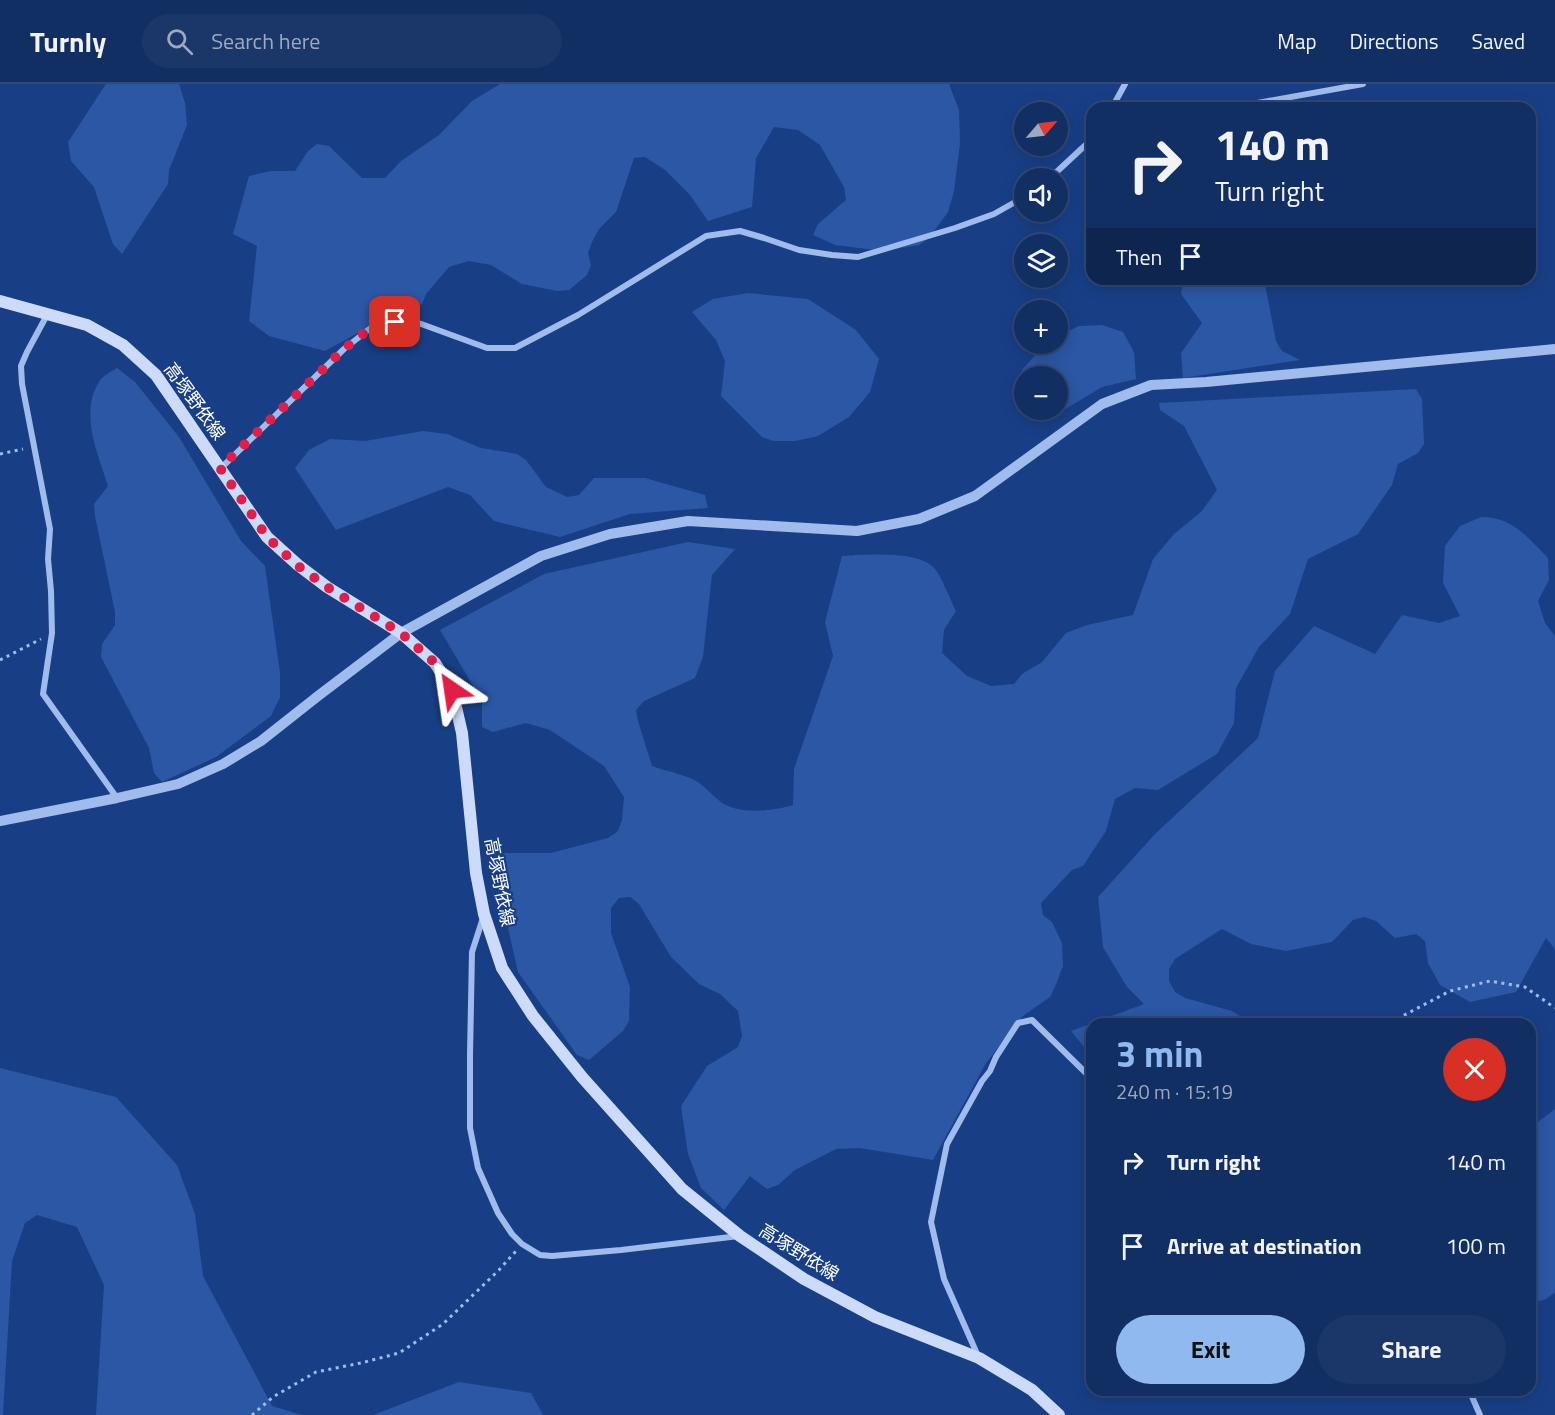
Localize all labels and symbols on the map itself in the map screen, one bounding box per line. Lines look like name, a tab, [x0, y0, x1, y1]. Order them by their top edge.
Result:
north arrow	[1014, 102, 1068, 156]
pin	[369, 296, 420, 347]
street label: 高塚野依線	[158, 357, 232, 445]
position arrow	[420, 658, 484, 722]
street label: 高塚野依線	[478, 835, 522, 929]
street label: 高塚野依線	[754, 1217, 844, 1287]

